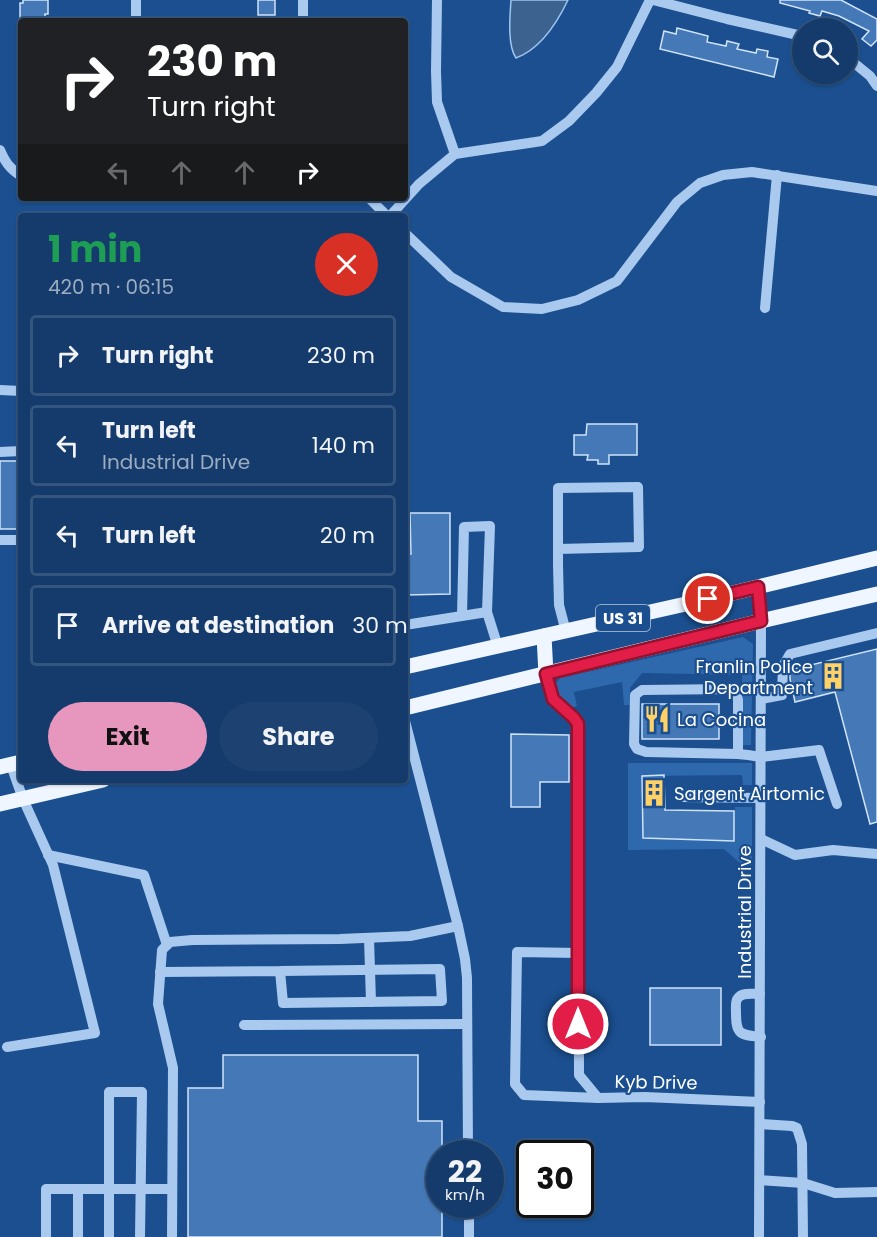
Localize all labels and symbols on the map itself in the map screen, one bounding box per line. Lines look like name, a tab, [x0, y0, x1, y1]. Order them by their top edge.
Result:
pin	[682, 573, 733, 624]
road number: US 31	[596, 605, 650, 631]
place label: Franlin Police Department	[695, 654, 813, 700]
building icon: Franlin Police Department	[818, 661, 848, 691]
restaurant icon: La Cocina	[642, 704, 672, 734]
place label: La Cocina	[677, 707, 766, 732]
building icon: Sargent Airtomic	[639, 778, 669, 808]
place label: Sargent Airtomic	[674, 781, 825, 806]
street label: Industrial Drive	[732, 845, 757, 979]
position arrow	[546, 992, 610, 1056]
street label: Kyb Drive	[614, 1069, 698, 1095]
speed limit sign: 30	[516, 1140, 594, 1218]

